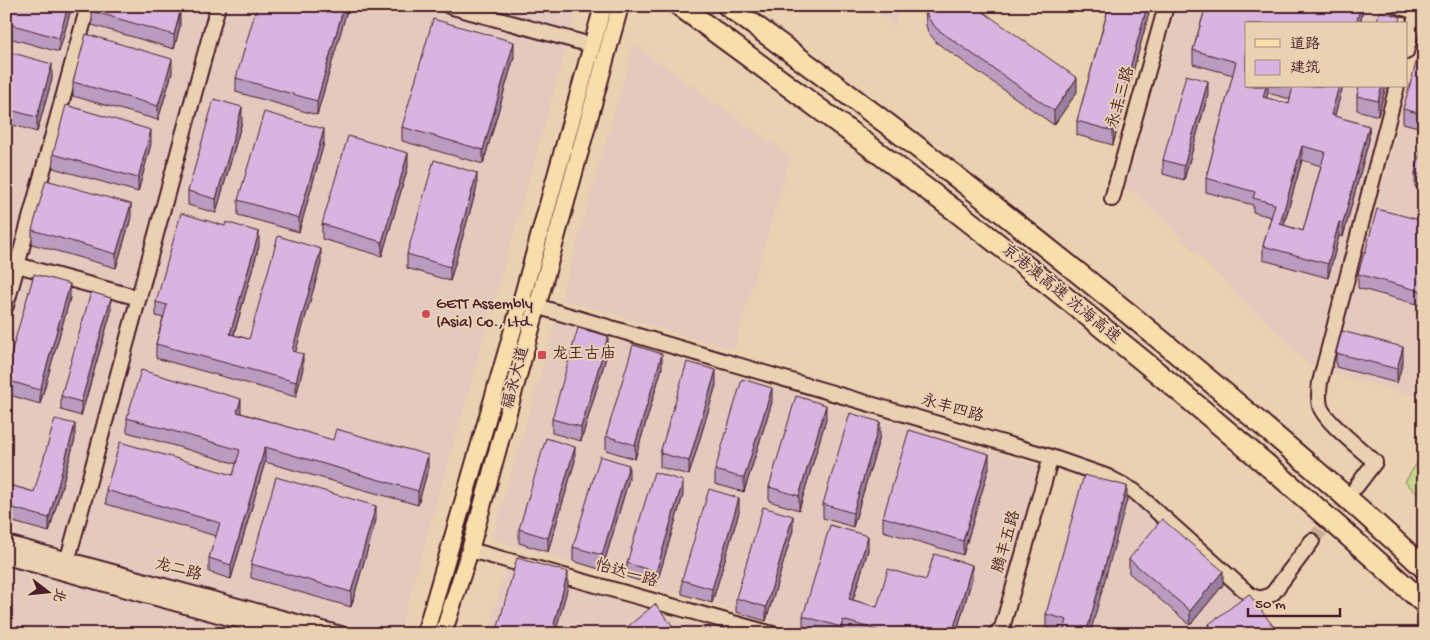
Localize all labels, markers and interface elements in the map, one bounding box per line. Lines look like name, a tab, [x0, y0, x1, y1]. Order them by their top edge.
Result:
legend	[1245, 22, 1408, 88]
text: 道路	[1290, 36, 1320, 54]
text: 建筑	[1290, 60, 1320, 78]
street label: 永丰三路	[1102, 64, 1140, 131]
street label: 京港澳高速 沈海高速	[997, 240, 1125, 349]
place label: GETT Assembly (Asia) Co., Ltd.	[436, 296, 534, 333]
marker: GETT Assembly (Asia) Co., Ltd.	[420, 308, 432, 320]
street label: 福永大道	[498, 344, 534, 411]
place label: 龙王古庙	[552, 344, 616, 365]
marker: 龙王古庙	[536, 349, 548, 361]
street label: 永丰四路	[919, 390, 986, 428]
street label: 腾丰五路	[988, 508, 1026, 575]
street label: 龙二路	[152, 554, 204, 586]
street label: 怡达一路	[593, 555, 660, 593]
north arrow	[22, 568, 72, 618]
scale bar	[1248, 585, 1340, 617]
text: 北	[48, 586, 68, 604]
text: 50 m	[1255, 596, 1286, 614]

